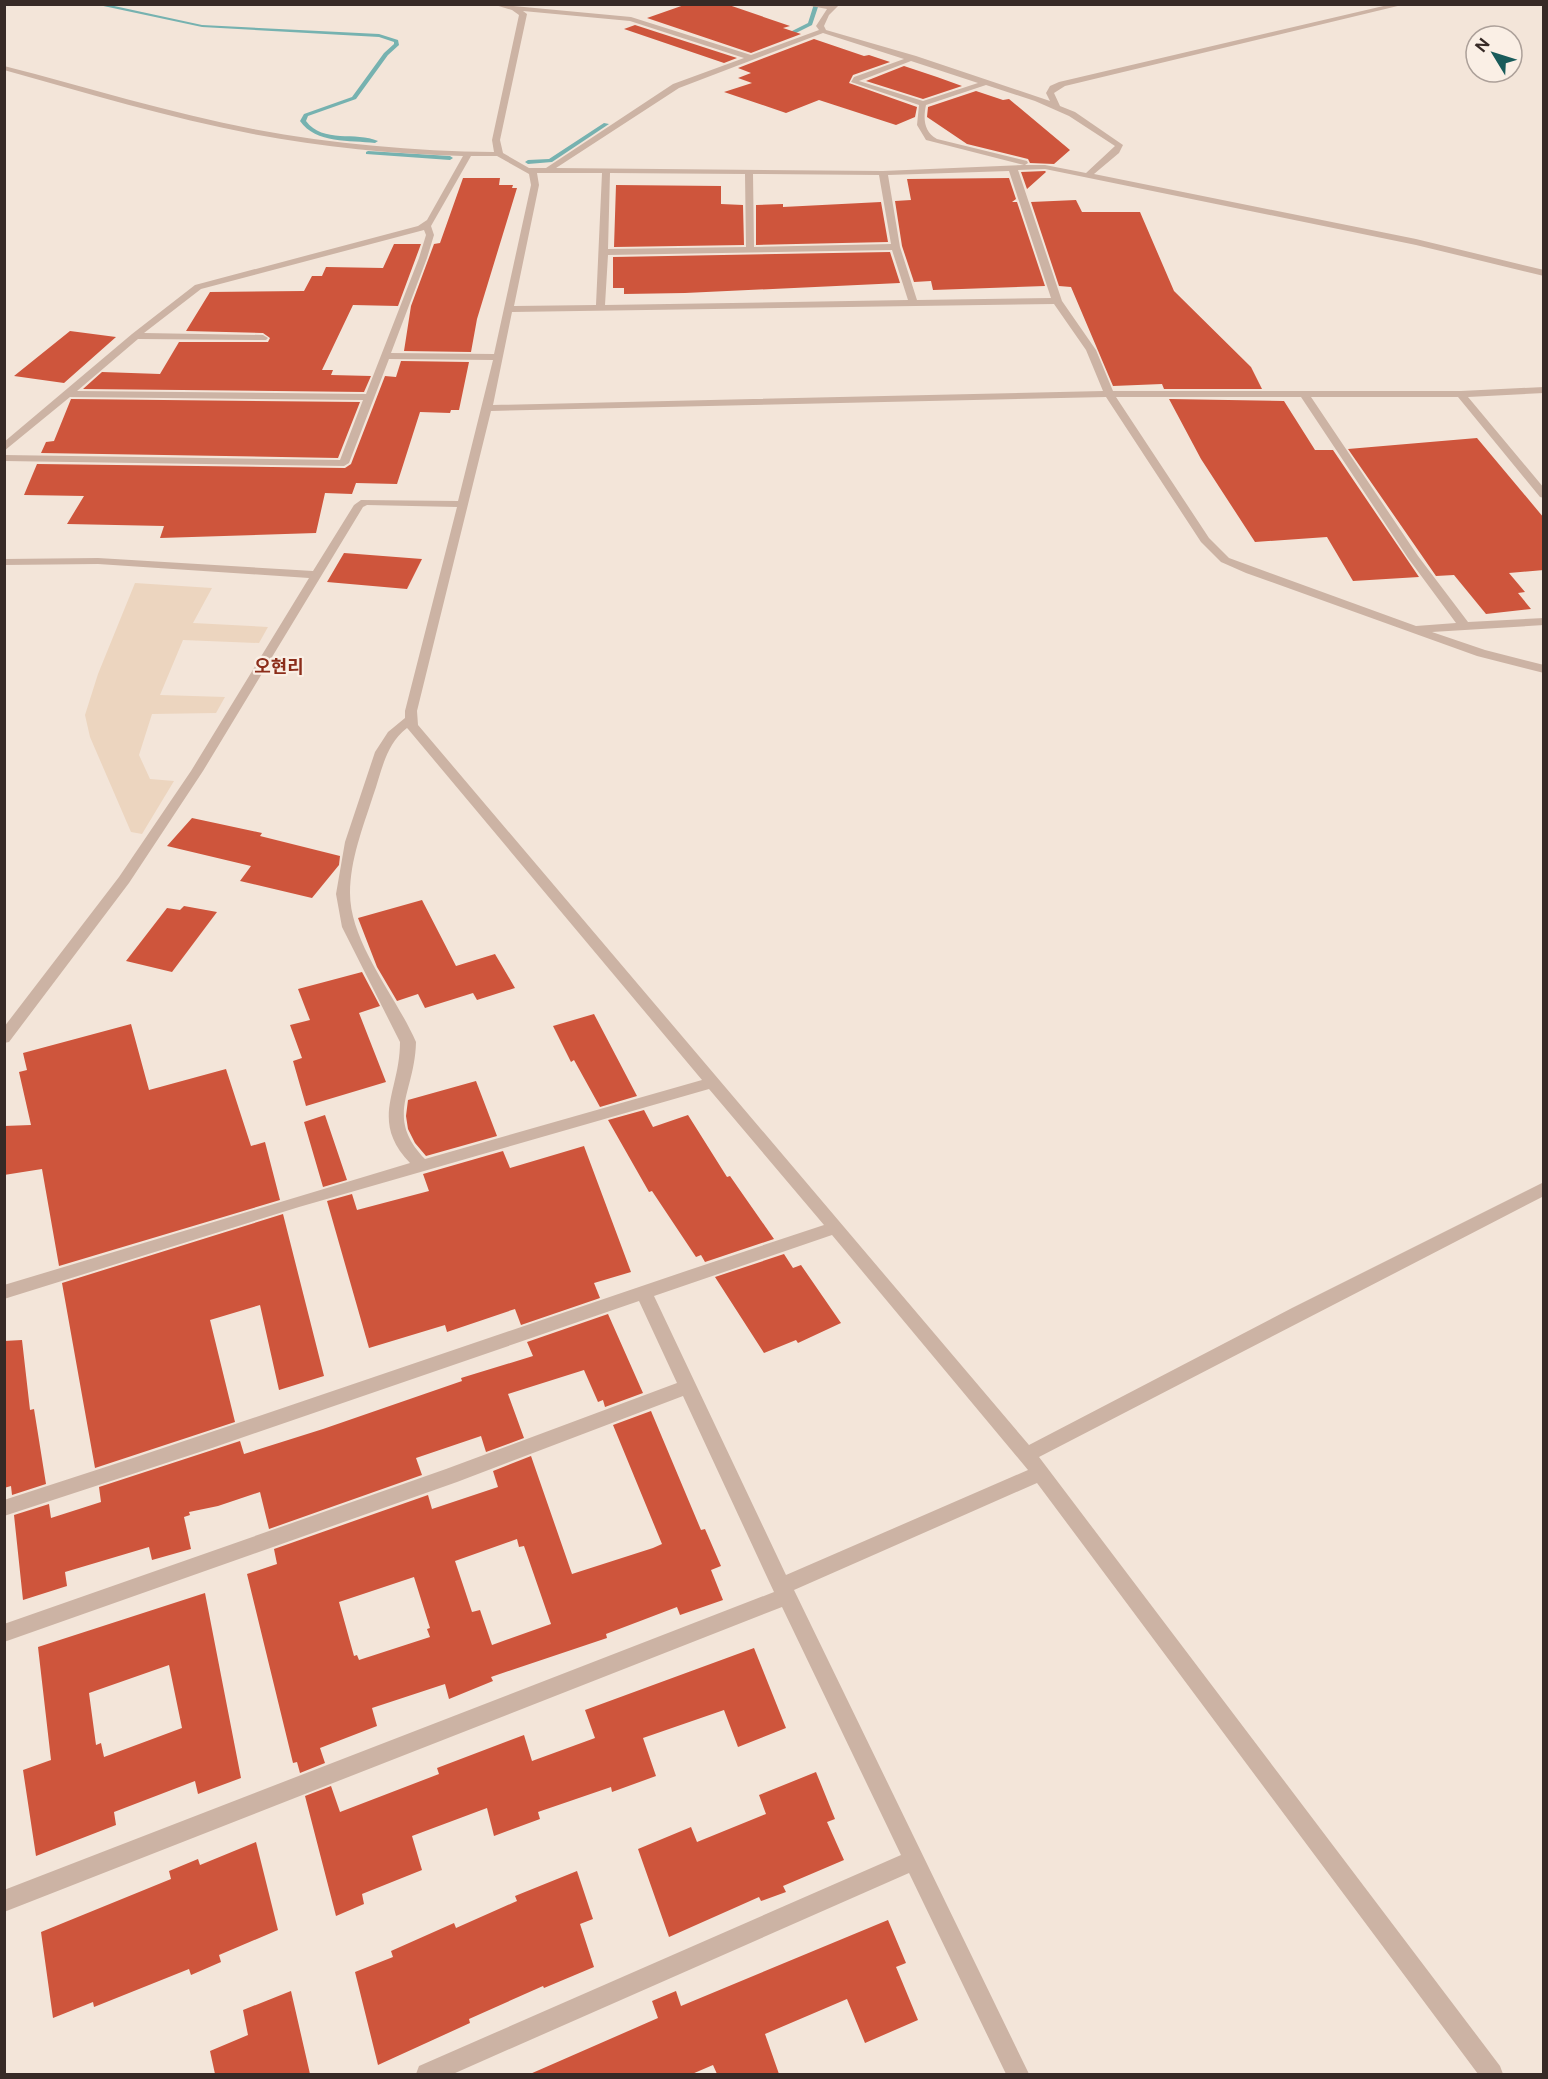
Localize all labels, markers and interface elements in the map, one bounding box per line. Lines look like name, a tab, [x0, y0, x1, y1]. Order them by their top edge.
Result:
north arrow	[1464, 24, 1524, 84]
text: N	[1471, 34, 1494, 56]
district label: 오현리	[254, 656, 304, 677]

